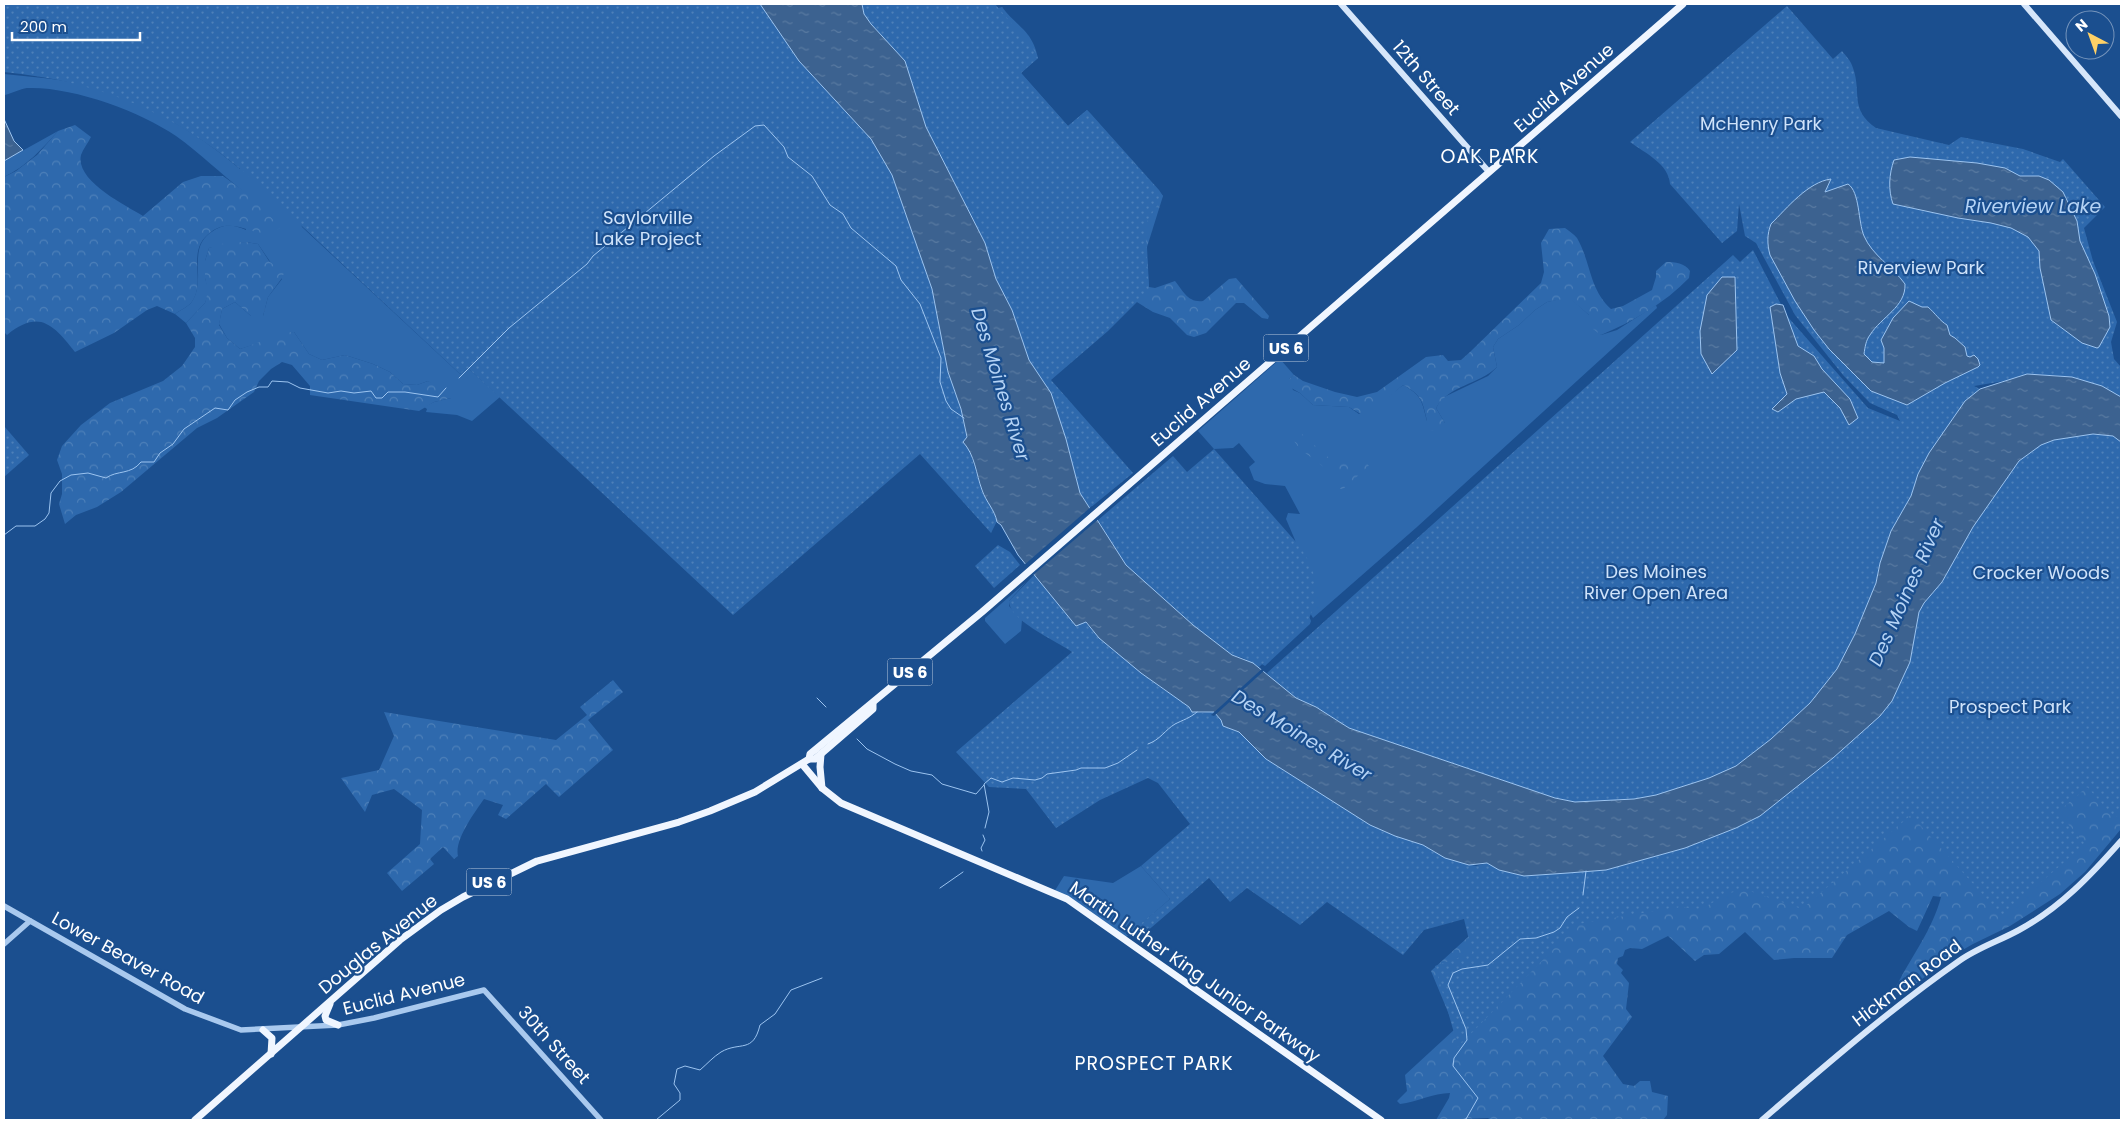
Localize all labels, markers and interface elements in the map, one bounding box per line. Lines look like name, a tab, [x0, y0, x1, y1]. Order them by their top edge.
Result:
scale bar	[12, 10, 140, 42]
north arrow	[2065, 10, 2115, 60]
text: N	[2071, 14, 2092, 36]
text: 200 m	[20, 16, 67, 37]
street label: 12th Street	[1387, 35, 1466, 120]
street label: Euclid Avenue	[1508, 37, 1619, 138]
park label: McHenry Park	[1700, 111, 1823, 136]
district label: OAK PARK	[1441, 143, 1539, 170]
water label: Riverview Lake	[1965, 193, 2102, 220]
park label: Saylorville Lake Project	[595, 205, 701, 251]
park label: Riverview Park	[1857, 255, 1985, 280]
water label: Des Moines River	[964, 304, 1037, 465]
road number: US 6	[1264, 334, 1308, 362]
street label: Euclid Avenue	[1145, 351, 1256, 452]
water label: Des Moines River	[1862, 513, 1952, 670]
park label: Des Moines River Open Area	[1584, 559, 1728, 605]
park label: Crocker Woods	[1972, 560, 2110, 585]
road number: US 6	[888, 659, 932, 686]
water label: Des Moines River	[1227, 683, 1378, 788]
park label: Prospect Park	[1949, 694, 2072, 719]
road number: US 6	[466, 869, 512, 896]
street label: Martin Luther King Junior Parkway	[1065, 875, 1326, 1068]
street label: Douglas Avenue	[313, 888, 442, 999]
street label: Lower Beaver Road	[48, 905, 209, 1010]
street label: Hickman Road	[1847, 933, 1967, 1032]
street label: Euclid Avenue	[340, 966, 468, 1021]
street label: 30th Street	[512, 1000, 596, 1089]
district label: PROSPECT PARK	[1074, 1050, 1234, 1077]

